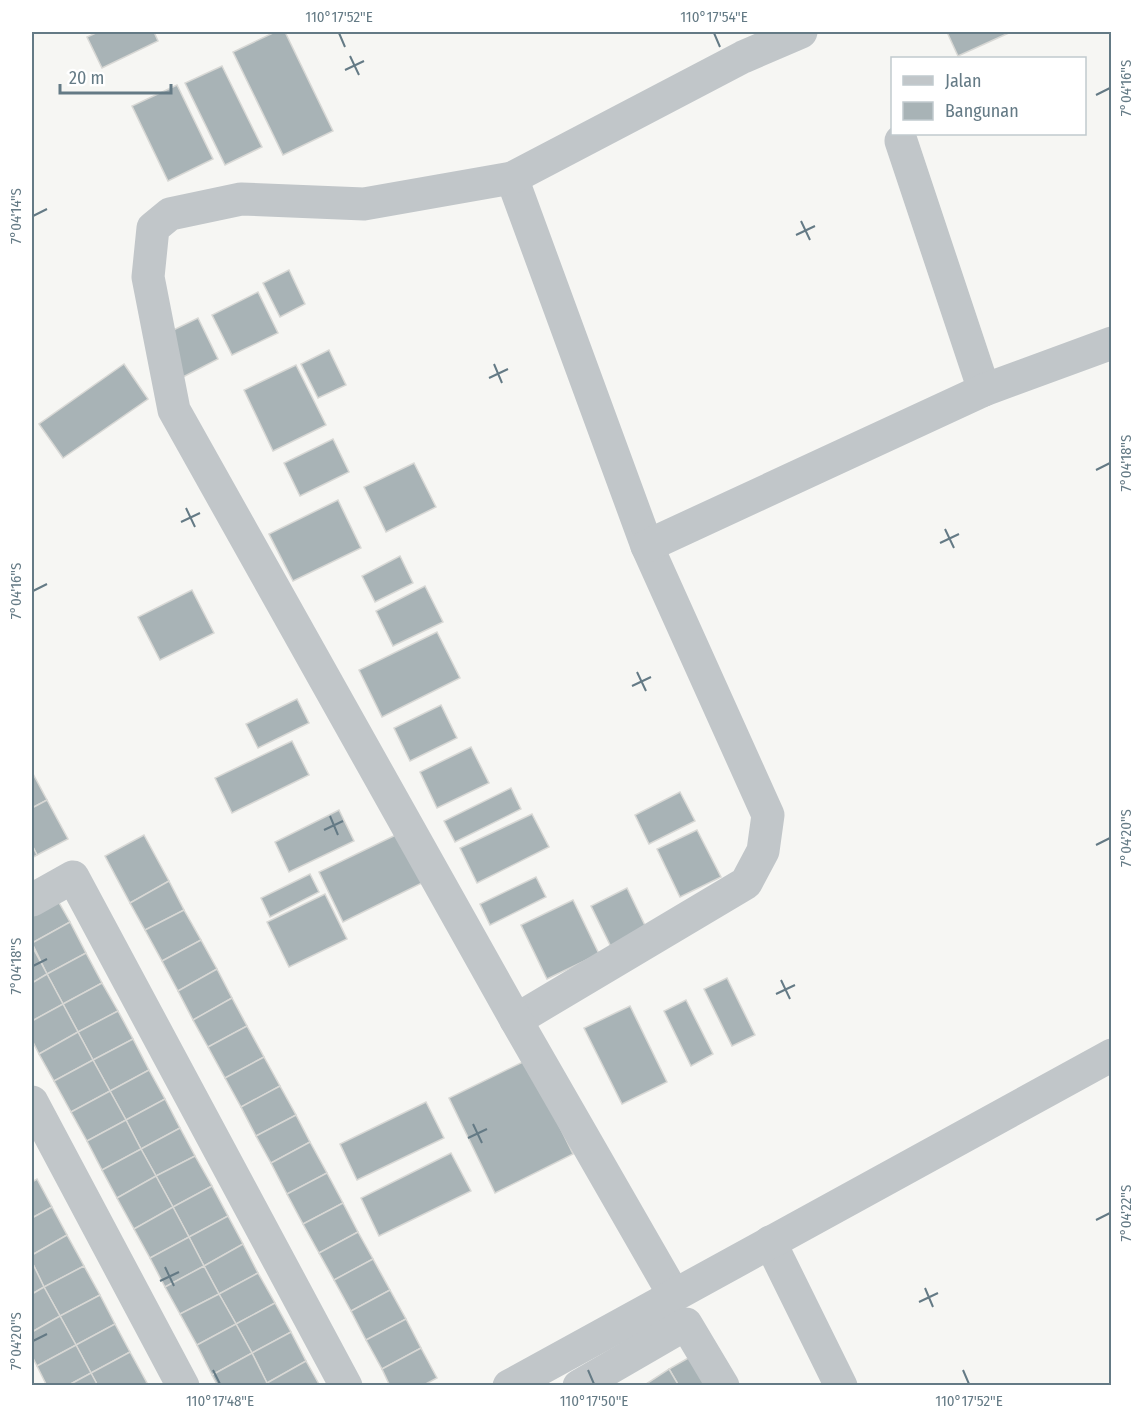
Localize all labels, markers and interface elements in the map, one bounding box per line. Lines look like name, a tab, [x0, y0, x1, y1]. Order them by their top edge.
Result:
text: 110°17'52"E	[305, 8, 373, 26]
text: 110°17'54"E	[680, 8, 748, 26]
scale bar	[60, 57, 171, 95]
legend	[891, 57, 1086, 135]
text: 7°04'16"S	[1117, 60, 1135, 116]
text: 20 m	[69, 67, 104, 89]
text: Jalan	[945, 70, 982, 92]
text: Bangunan	[945, 100, 1019, 122]
text: 7°04'14"S	[7, 188, 25, 244]
text: 7°04'18"S	[1117, 435, 1135, 491]
text: 7°04'16"S	[7, 563, 25, 619]
text: 7°04'20"S	[1117, 809, 1135, 867]
text: 7°04'18"S	[7, 938, 25, 994]
text: 7°04'22"S	[1117, 1185, 1135, 1241]
text: 7°04'20"S	[7, 1312, 25, 1370]
text: 110°17'48"E	[186, 1392, 254, 1410]
text: 110°17'50"E	[560, 1392, 628, 1410]
text: 110°17'52"E	[935, 1392, 1003, 1410]

